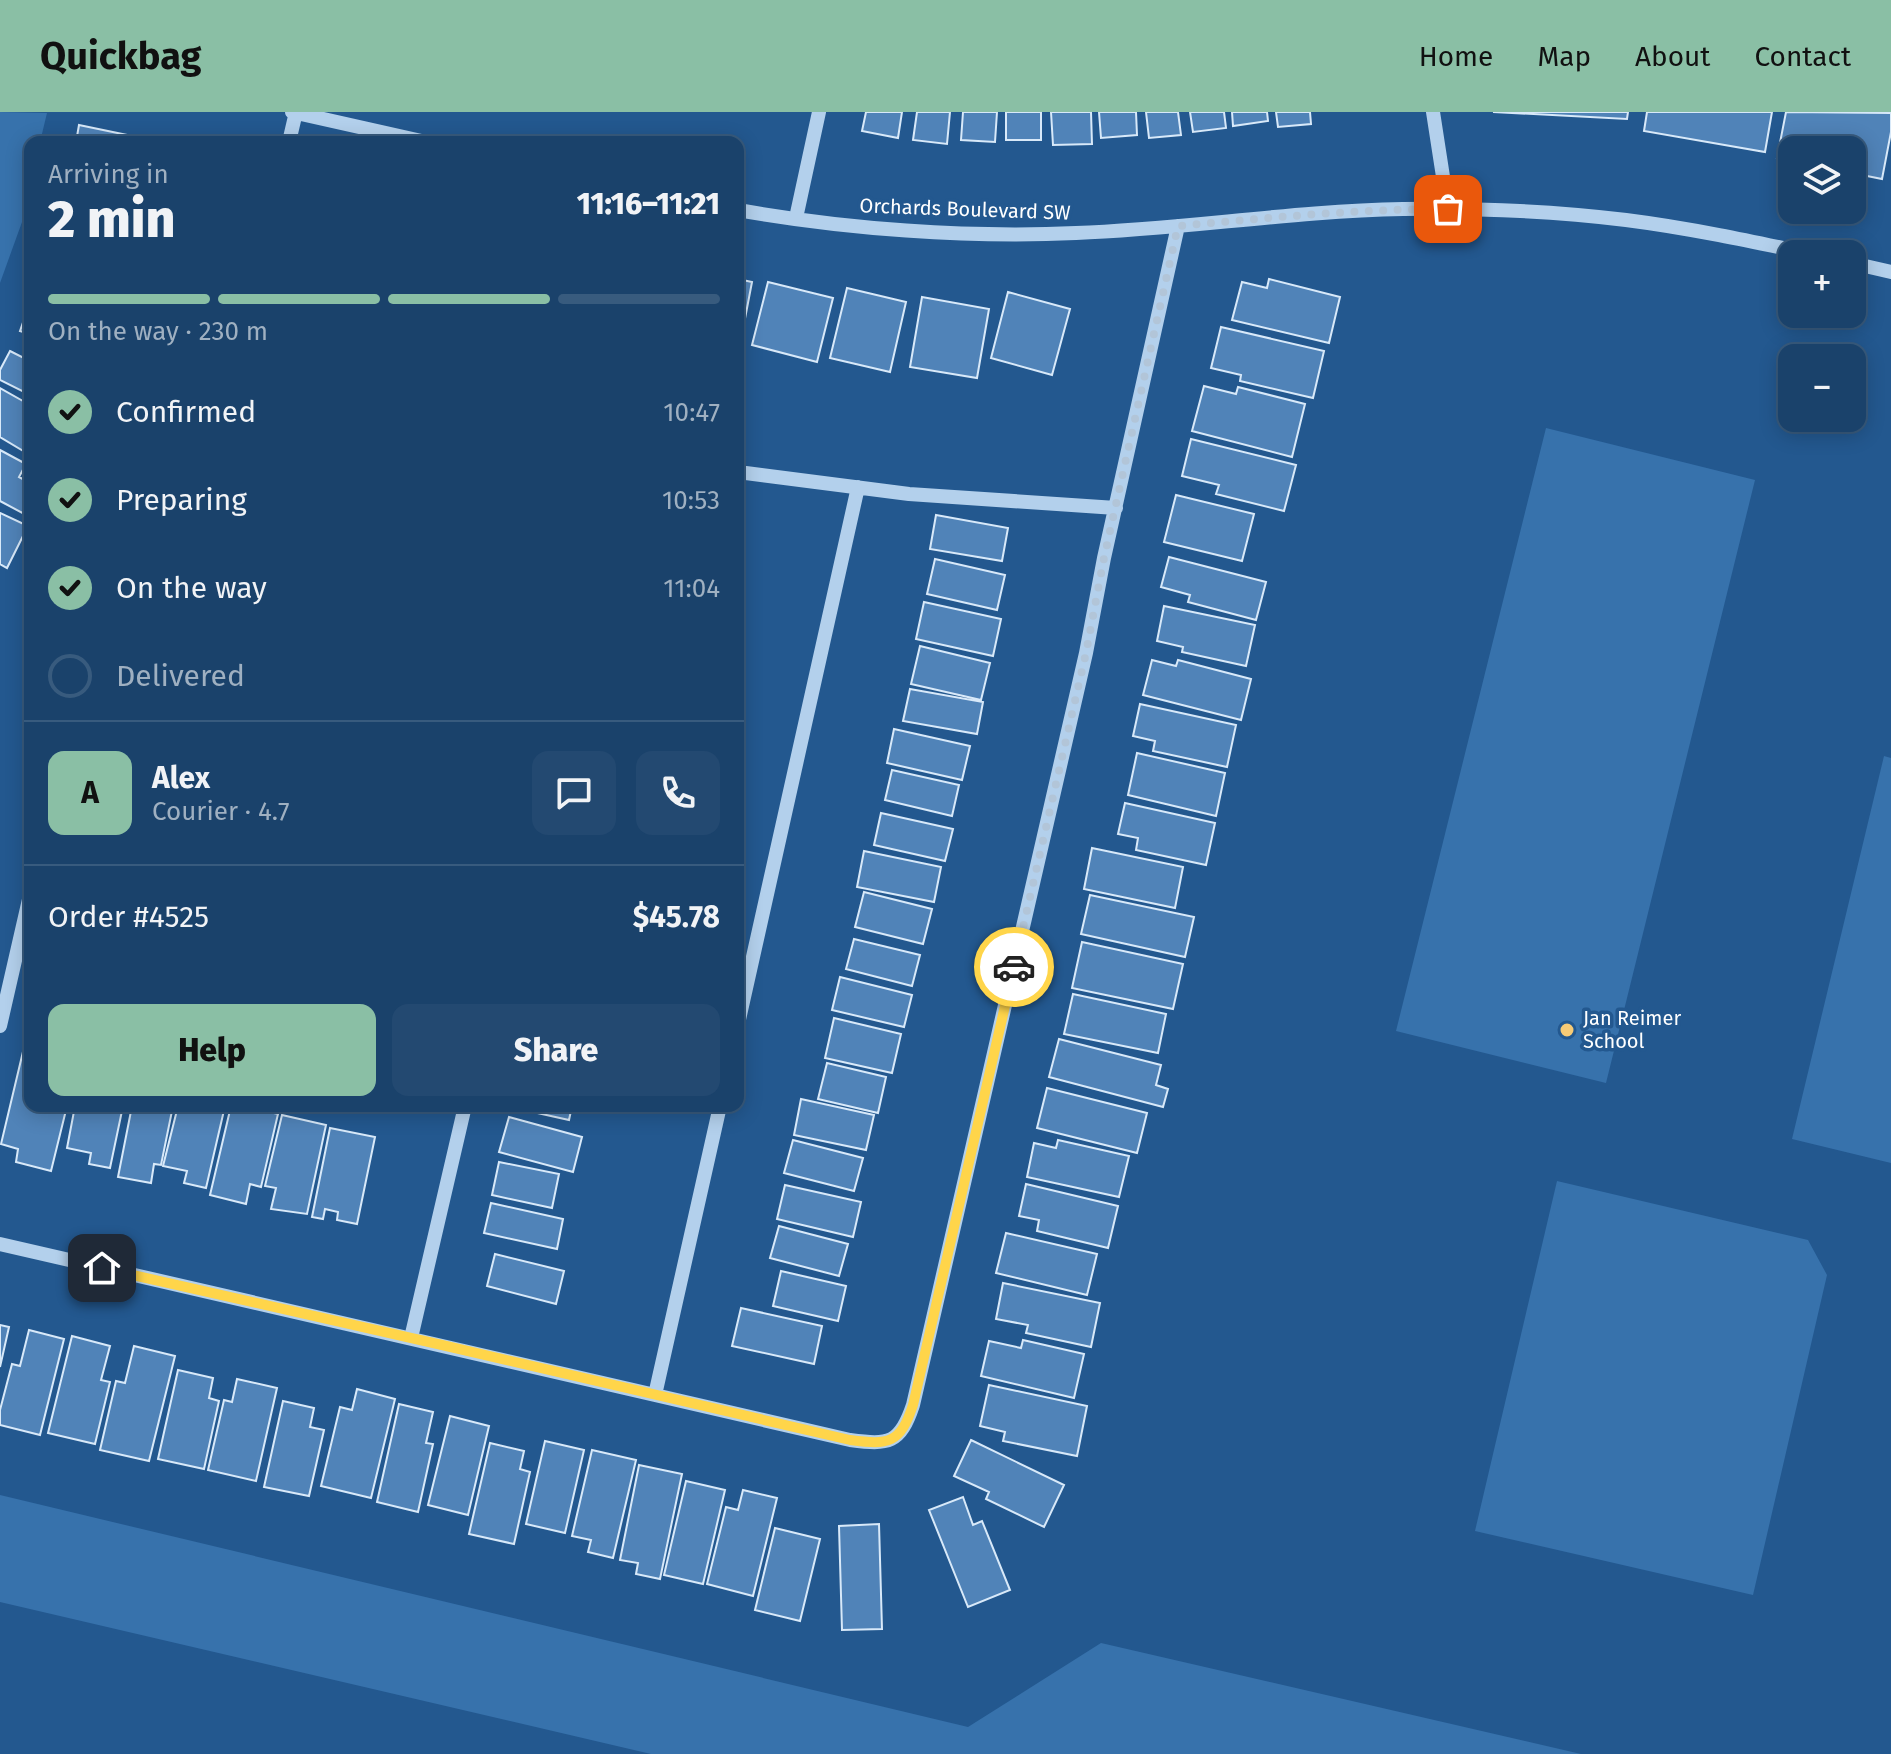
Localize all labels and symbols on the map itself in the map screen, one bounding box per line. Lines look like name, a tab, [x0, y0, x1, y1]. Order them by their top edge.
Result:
pin	[1414, 175, 1482, 243]
street label: Orchards Boulevard SW	[859, 193, 1071, 225]
courier	[974, 927, 1054, 1007]
place label: Jan Reimer School	[1583, 1006, 1681, 1053]
marker: Jan Reimer School	[1558, 1021, 1576, 1039]
pin	[68, 1234, 136, 1302]

